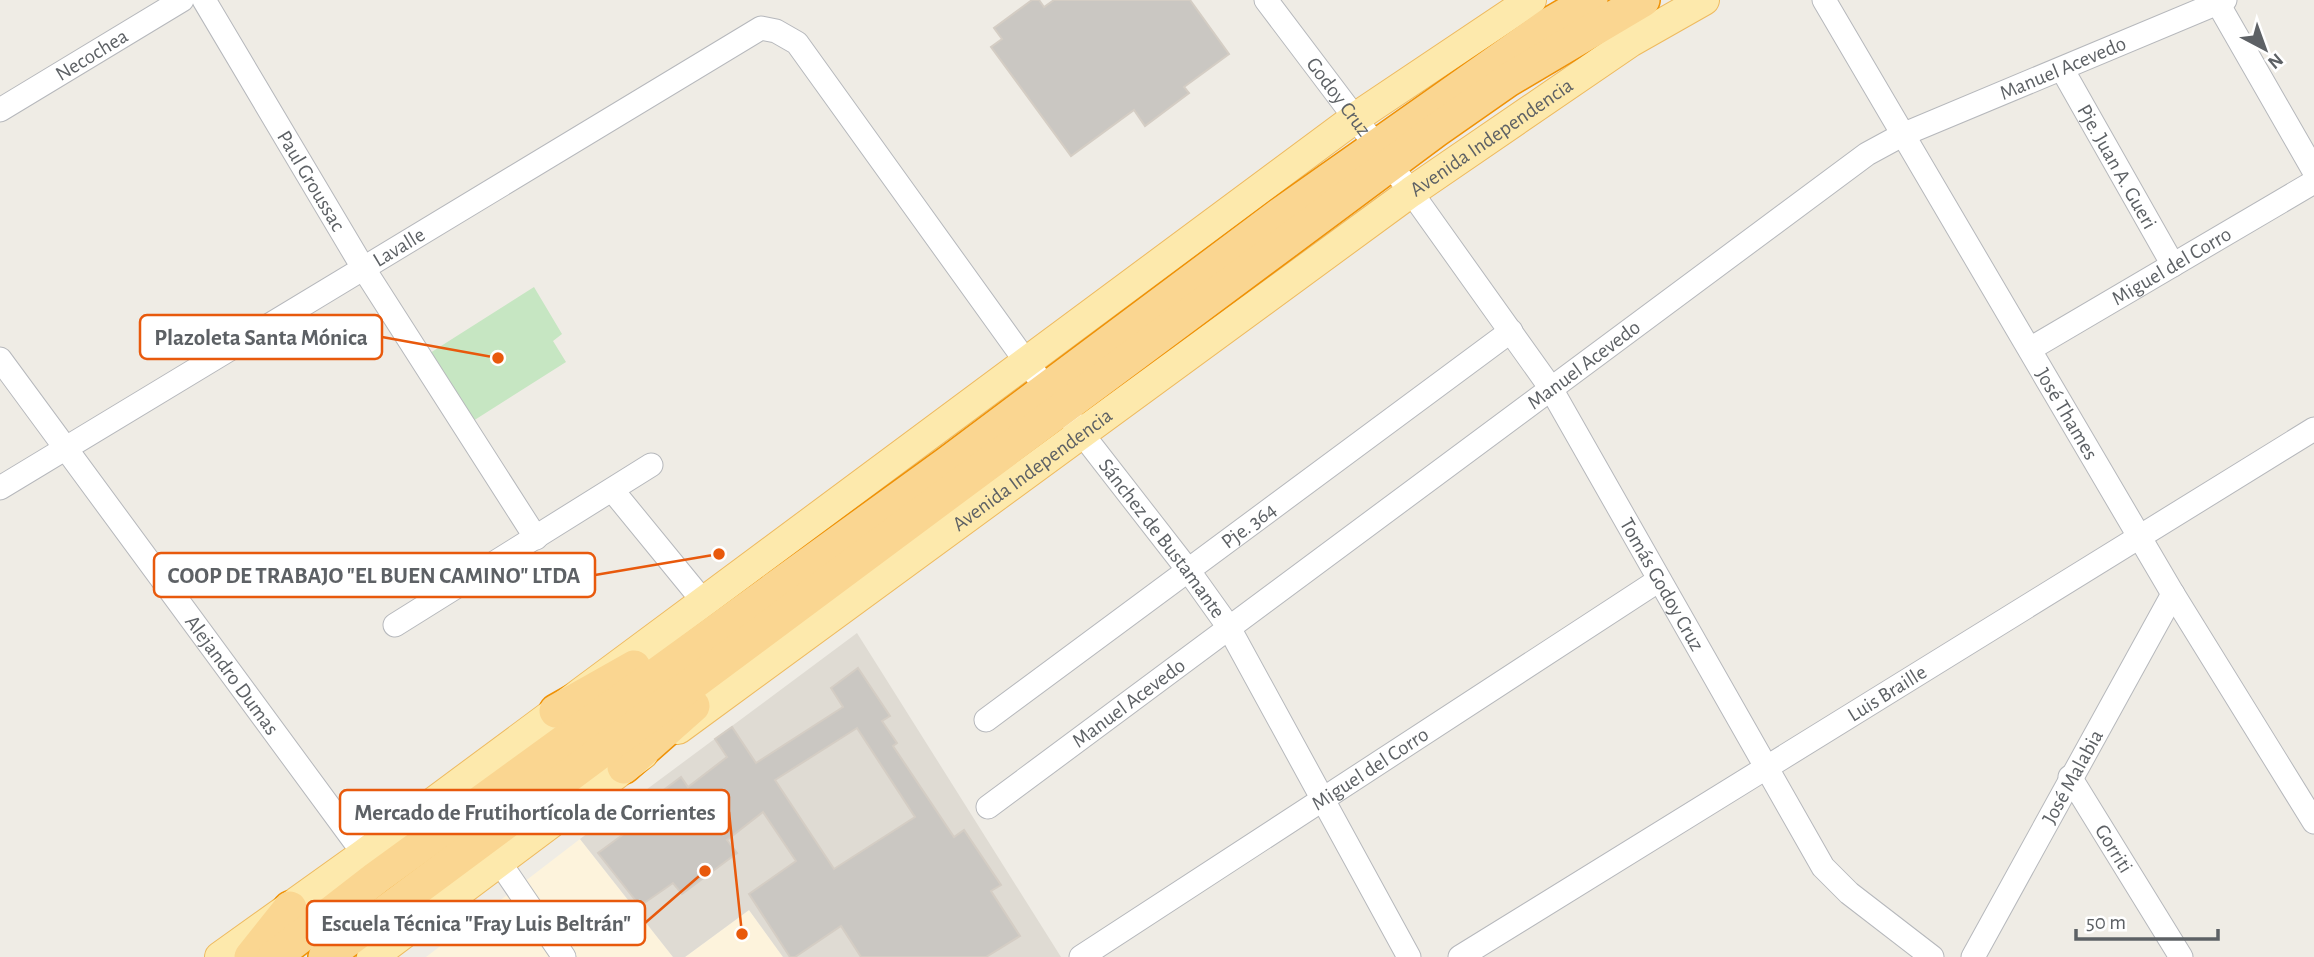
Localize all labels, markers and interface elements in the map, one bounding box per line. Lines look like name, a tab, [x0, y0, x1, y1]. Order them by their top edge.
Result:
north arrow	[2230, 14, 2300, 84]
street label: Necochea	[52, 25, 132, 85]
street label: Manuel Acevedo	[1997, 33, 2129, 104]
text: N	[2264, 49, 2286, 72]
street label: Godoy Cruz	[1302, 54, 1375, 140]
street label: Avenida Independencia	[1406, 74, 1577, 200]
street label: Pje. Juan A. Gueri	[2073, 101, 2160, 233]
street label: Paul Groussac	[273, 127, 349, 235]
street label: Miguel del Corro	[2108, 223, 2235, 309]
street label: Lavalle	[369, 224, 429, 271]
callout: Plazoleta Santa Mónica	[140, 315, 382, 359]
street label: Manuel Acevedo	[1524, 316, 1644, 414]
text: Plazoleta Santa Mónica	[154, 327, 368, 350]
street label: José Thames	[2032, 365, 2102, 463]
street label: Avenida Independencia	[949, 404, 1116, 535]
street label: Sánchez de Bustamante	[1095, 455, 1229, 622]
street label: Pje. 364	[1218, 499, 1280, 553]
street label: Tomás Godoy Cruz	[1616, 514, 1708, 655]
callout: COOP DE TRABAJO "EL BUEN CAMINO" LTDA	[154, 553, 595, 597]
text: COOP DE TRABAJO "EL BUEN CAMINO" LTDA	[168, 565, 581, 588]
street label: Alejandro Dumas	[181, 611, 283, 739]
street label: Manuel Acevedo	[1068, 654, 1189, 752]
street label: Luis Braille	[1844, 661, 1930, 726]
street label: Miguel del Corro	[1308, 723, 1432, 815]
street label: José Malabia	[2039, 726, 2107, 827]
callout: Mercado de Frutihortícola de Corrientes	[340, 790, 729, 834]
text: Mercado de Frutihortícola de Corrientes	[354, 802, 716, 825]
street label: Gorriti	[2091, 821, 2136, 877]
scale bar	[2076, 898, 2218, 942]
callout: Escuela Técnica "Fray Luis Beltrán"	[307, 901, 645, 945]
text: 50 m	[2086, 912, 2126, 933]
text: Escuela Técnica "Fray Luis Beltrán"	[321, 913, 631, 936]

